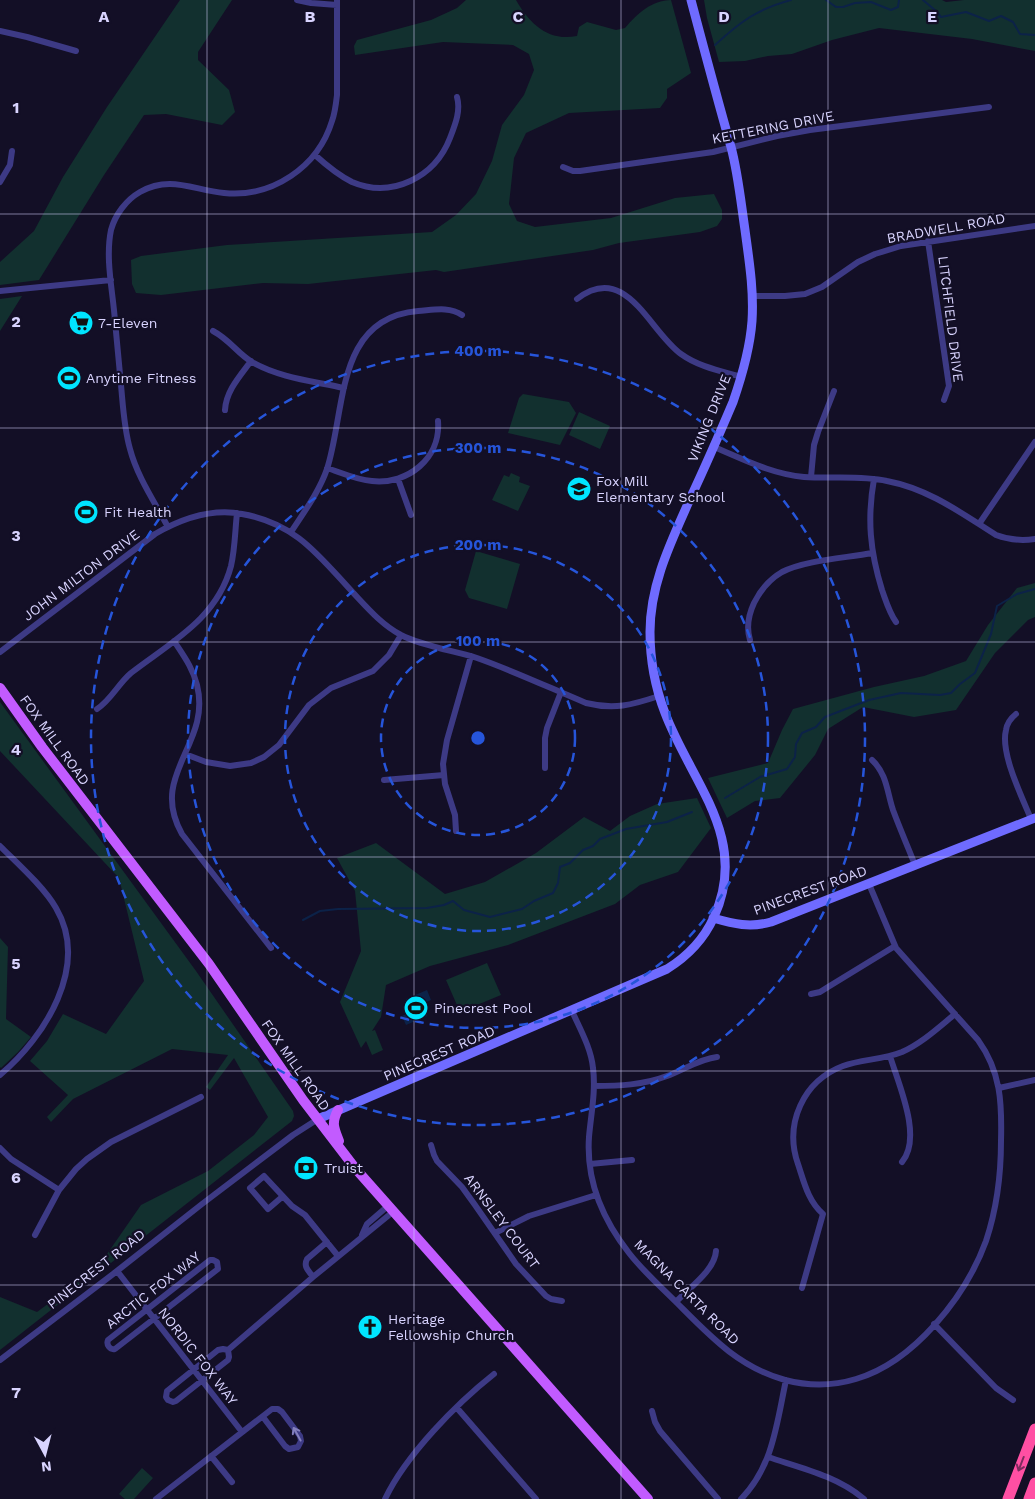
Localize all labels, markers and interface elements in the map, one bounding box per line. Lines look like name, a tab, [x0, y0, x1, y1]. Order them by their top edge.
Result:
text: A	[99, 7, 110, 26]
text: B	[305, 7, 316, 26]
text: C	[513, 7, 524, 26]
text: D	[718, 7, 730, 26]
text: E	[927, 7, 937, 26]
text: 1	[13, 98, 19, 117]
street label: KETTERING DRIVE	[711, 107, 836, 147]
street label: BRADWELL ROAD	[886, 210, 1006, 246]
street label: LITCHFIELD DRIVE	[935, 255, 967, 383]
supermarket icon: 7-Eleven	[68, 310, 94, 336]
text: 2	[11, 312, 21, 331]
place label: 7-Eleven	[98, 315, 157, 331]
text: 400 m	[454, 342, 502, 360]
sports icon: Anytime Fitness	[56, 365, 82, 391]
place label: Anytime Fitness	[86, 370, 196, 386]
street label: VIKING DRIVE	[684, 372, 734, 464]
text: 300 m	[455, 439, 501, 457]
place label: Fox Mill Elementary School	[596, 473, 726, 505]
school or university icon: Fox Mill Elementary School	[566, 476, 592, 502]
sports icon: Fit Health	[73, 499, 99, 525]
place label: Fit Health	[104, 504, 172, 520]
text: 3	[11, 526, 21, 545]
street label: JOHN MILTON DRIVE	[20, 526, 142, 624]
text: 200 m	[455, 536, 501, 554]
text: 100 m	[456, 632, 500, 650]
street label: FOX MILL ROAD	[17, 692, 93, 788]
centre of rings	[469, 729, 487, 747]
text: 4	[11, 740, 21, 759]
street label: PINECREST ROAD	[751, 862, 869, 918]
text: 5	[11, 954, 21, 973]
sports icon: Pinecrest Pool	[403, 995, 429, 1021]
place label: Pinecrest Pool	[434, 1000, 533, 1016]
street label: FOX MILL ROAD	[259, 1016, 333, 1114]
street label: PINECREST ROAD	[381, 1022, 497, 1084]
bank icon: Truist	[293, 1155, 319, 1181]
place label: Truist	[324, 1160, 363, 1176]
text: 6	[11, 1168, 21, 1187]
street label: ARNSLEY COURT	[461, 1170, 543, 1272]
street label: PINECREST ROAD	[44, 1226, 148, 1312]
street label: MAGNA CARTA ROAD	[631, 1236, 743, 1348]
street label: ARCTIC FOX WAY	[103, 1248, 203, 1332]
street label: NORDIC FOX WAY	[155, 1304, 241, 1408]
place label: Heritage Fellowship Church	[388, 1311, 514, 1343]
church icon: Heritage Fellowship Church	[357, 1314, 383, 1340]
text: 7	[11, 1383, 21, 1402]
one-way arrow	[292, 1426, 302, 1441]
north arrow	[20, 1429, 70, 1479]
one-way arrow	[1016, 1456, 1026, 1471]
text: N	[40, 1458, 53, 1475]

